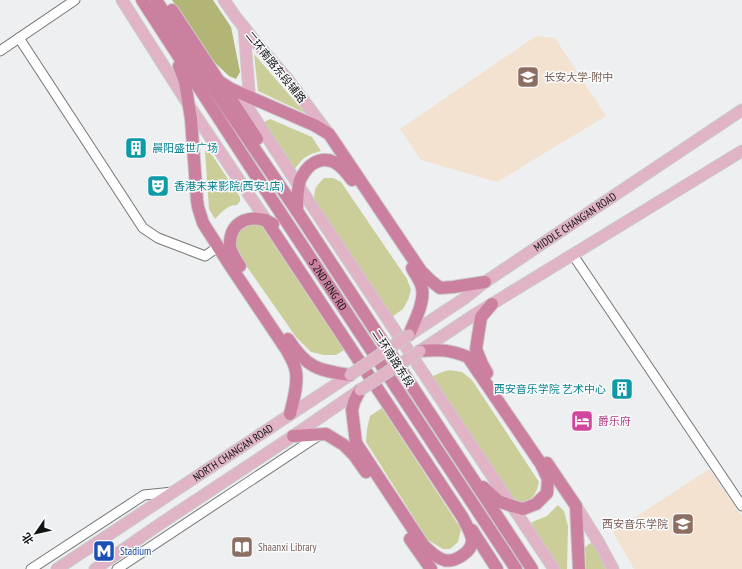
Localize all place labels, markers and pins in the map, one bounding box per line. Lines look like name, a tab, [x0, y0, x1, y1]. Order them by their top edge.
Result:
school or university icon: 长安大学-附中	[515, 64, 541, 90]
place label: 长安大学-附中	[544, 70, 613, 84]
building icon: 晨阳盛世广场	[123, 135, 149, 161]
place label: 晨阳盛世广场	[152, 141, 218, 155]
theatre icon: 香港未来影院(西安1店)	[145, 173, 171, 199]
place label: 香港未来影院(西安1店)	[174, 179, 284, 193]
building icon: 西安音乐学院 艺术中心	[609, 376, 635, 402]
place label: 西安音乐学院 艺术中心	[494, 382, 606, 396]
hotel icon: 爵乐府	[569, 408, 595, 434]
place label: 爵乐府	[598, 414, 631, 428]
school or university icon: 西安音乐学院	[670, 511, 696, 537]
place label: 西安音乐学院	[602, 517, 668, 531]
library icon: Shaanxi Library	[229, 534, 255, 560]
metro station icon: Stadium	[91, 538, 117, 564]
place label: Shaanxi Library	[258, 540, 318, 554]
place label: Stadium	[120, 544, 151, 558]

